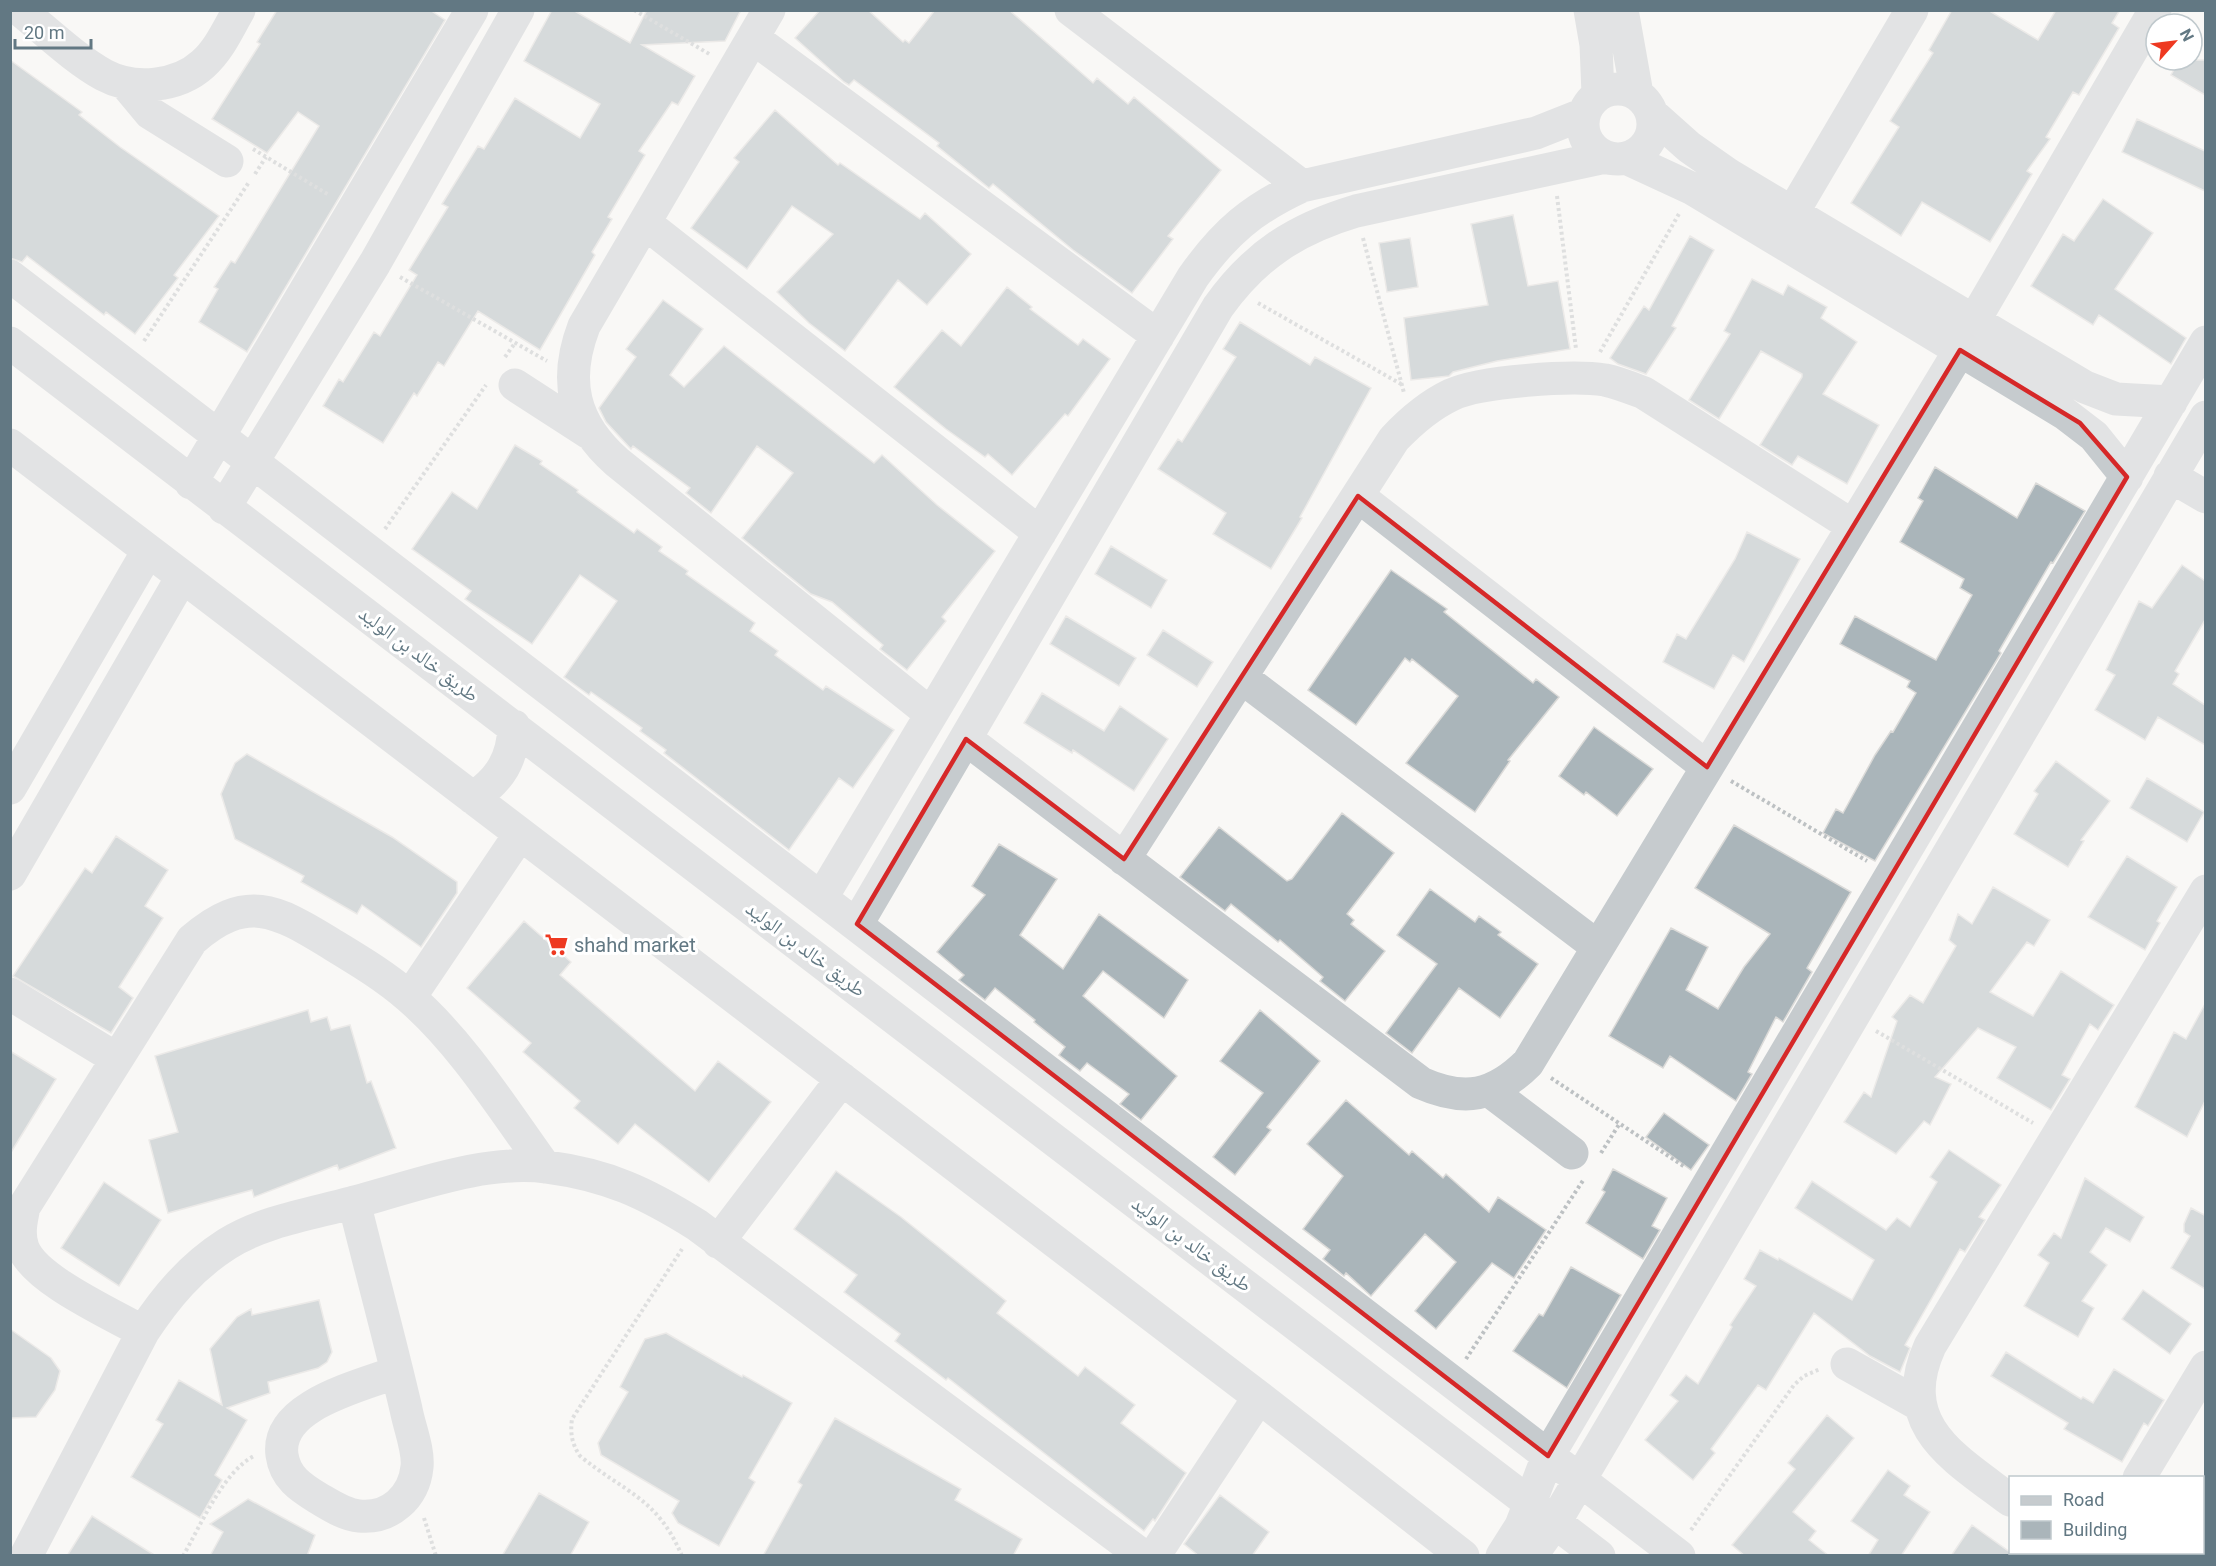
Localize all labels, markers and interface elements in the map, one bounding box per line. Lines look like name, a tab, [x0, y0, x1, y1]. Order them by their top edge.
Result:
scale bar	[15, 12, 92, 50]
north arrow	[2144, 12, 2204, 72]
text: 20 m	[24, 22, 64, 43]
text: N	[2176, 26, 2198, 45]
street label: طريق خالد بن الوليد	[354, 601, 484, 707]
street label: طريق خالد بن الوليد	[741, 896, 871, 1002]
supermarket icon: shahd market	[543, 932, 569, 958]
place label: shahd market	[574, 933, 696, 957]
street label: طريق خالد بن الوليد	[1127, 1191, 1257, 1297]
legend	[2009, 1476, 2204, 1554]
text: Road	[2063, 1489, 2104, 1510]
text: Building	[2063, 1519, 2127, 1540]

